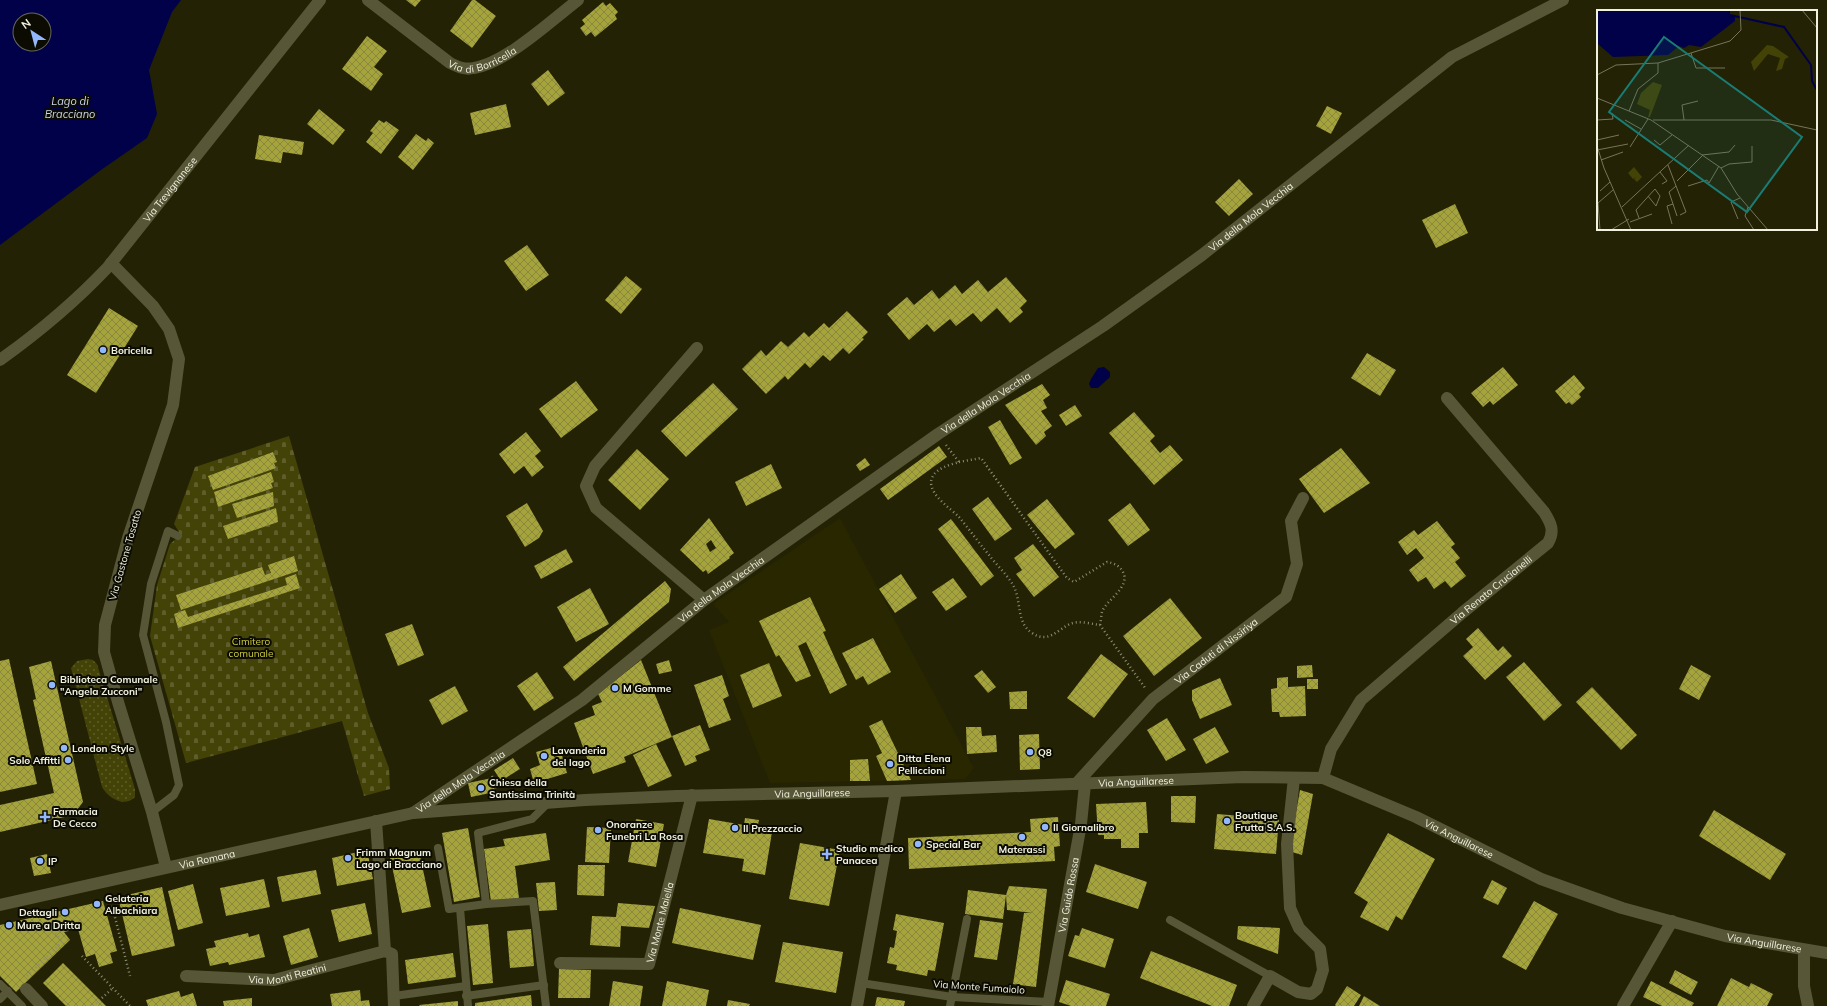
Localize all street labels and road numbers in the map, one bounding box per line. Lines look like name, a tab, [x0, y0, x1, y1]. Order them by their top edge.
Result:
street label: Via di Borricella	[446, 43, 519, 75]
street label: Via Trevignanese	[140, 154, 200, 224]
street label: Via della Mola Vecchia	[1206, 179, 1295, 254]
street label: Via della Mola Vecchia	[939, 369, 1033, 437]
street label: Via Gastone Tosatto	[106, 508, 144, 602]
street label: Via Renato Crucianelli	[1447, 552, 1534, 627]
street label: Via della Mola Vecchia	[675, 553, 766, 625]
street label: Via Caduti di Nissiriya	[1172, 615, 1260, 687]
street label: Via della Mola Vecchia	[413, 747, 507, 816]
street label: Via Anguillarese	[1098, 773, 1174, 789]
street label: Via Anguillarese	[774, 786, 850, 800]
street label: Via Anguillarese	[1422, 816, 1496, 861]
street label: Via Romana	[178, 846, 236, 871]
street label: Via Guido Rossa	[1055, 856, 1081, 934]
street label: Via Monte Maiella	[643, 881, 676, 964]
street label: Via Anguillarese	[1726, 930, 1803, 955]
street label: Via Monti Reatini	[248, 960, 327, 987]
street label: Via Monte Fumaiolo	[933, 977, 1026, 997]

